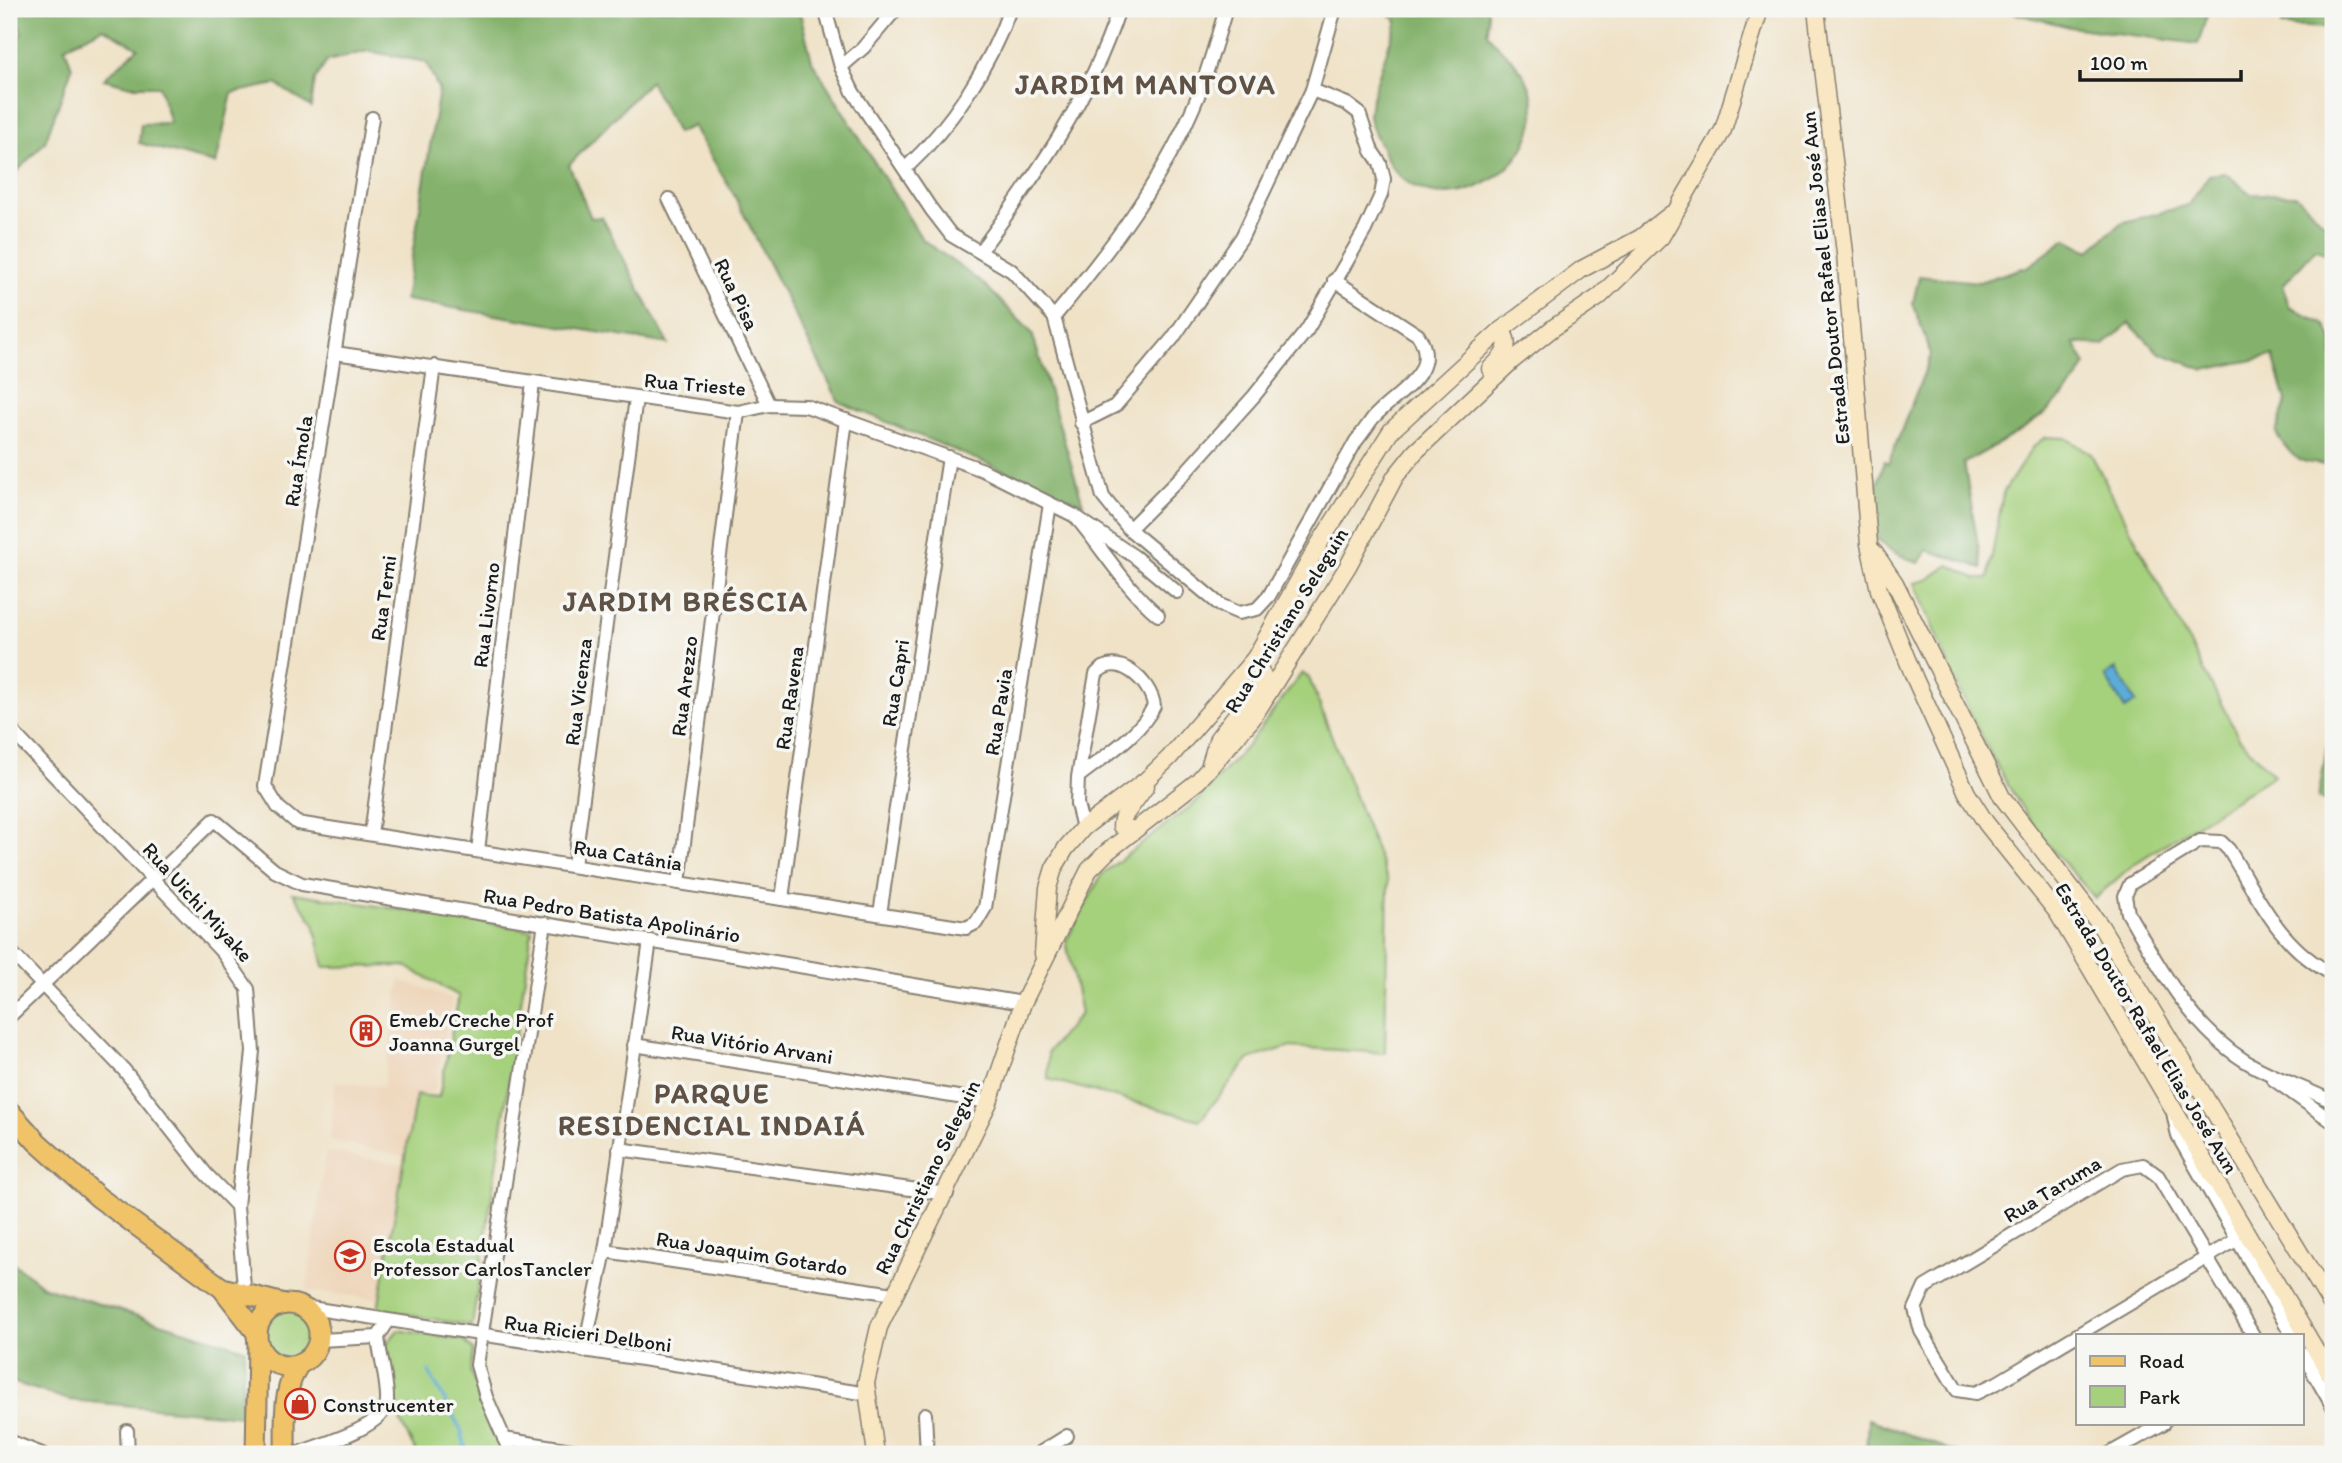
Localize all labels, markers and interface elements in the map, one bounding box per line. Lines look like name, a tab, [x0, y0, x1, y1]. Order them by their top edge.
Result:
scale bar	[2080, 38, 2240, 82]
text: 100 m	[2090, 50, 2148, 75]
district label: JARDIM MANTOVA	[1014, 67, 1277, 101]
street label: Estrada Doutor Rafael Elias José Aun	[1795, 110, 1855, 446]
street label: Rua Pisa	[709, 254, 765, 334]
street label: Rua Trieste	[643, 367, 747, 401]
street label: Rua Ímola	[278, 413, 318, 509]
street label: Rua Christiano Seleguin	[1219, 523, 1353, 717]
street label: Rua Terni	[365, 554, 401, 642]
street label: Rua Livorno	[467, 561, 505, 669]
district label: JARDIM BRÉSCIA	[562, 584, 809, 618]
street label: Rua Arezzo	[665, 634, 703, 738]
street label: Rua Vicenza	[559, 637, 597, 747]
street label: Rua Capri	[876, 638, 914, 728]
street label: Rua Ravena	[769, 644, 809, 752]
street label: Rua Pavia	[979, 667, 1017, 757]
street label: Rua Catânia	[572, 834, 684, 876]
street label: Rua Uichi Miyake	[138, 837, 258, 967]
street label: Estrada Doutor Rafael Elias José Aun	[2050, 878, 2244, 1178]
street label: Rua Pedro Batista Apolinário	[482, 882, 742, 948]
place label: Emeb/Creche Prof Joanna Gurgel	[389, 1007, 554, 1056]
building icon: Emeb/Creche Prof Joanna Gurgel	[349, 1014, 383, 1048]
street label: Rua Vitório Arvani	[669, 1019, 835, 1069]
street label: Rua Christiano Seleguin	[869, 1075, 985, 1279]
district label: PARQUE RESIDENCIAL INDAIÁ	[558, 1076, 866, 1142]
street label: Rua Taruma	[1999, 1150, 2105, 1228]
street label: Rua Joaquim Gotardo	[654, 1226, 850, 1280]
place label: Escola Estadual Professor CarlosTancler	[373, 1232, 592, 1281]
school or university icon: Escola Estadual Professor CarlosTancler	[333, 1239, 367, 1273]
street label: Rua Ricieri Delboni	[503, 1309, 673, 1357]
legend	[2076, 1334, 2304, 1424]
text: Road	[2139, 1348, 2185, 1373]
text: Park	[2139, 1384, 2181, 1409]
shop icon: Construcenter	[283, 1387, 317, 1421]
place label: Construcenter	[323, 1392, 454, 1417]

